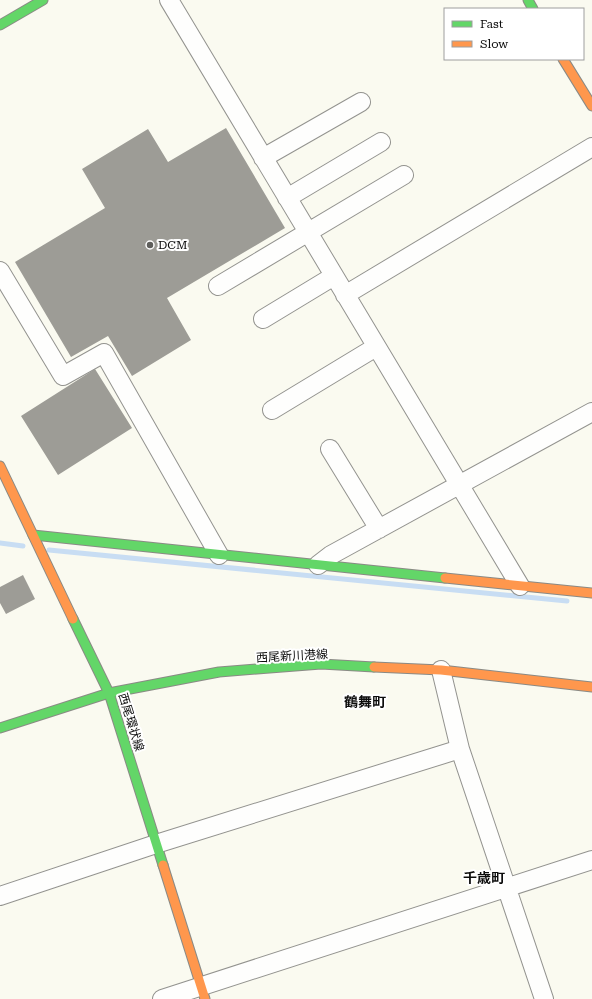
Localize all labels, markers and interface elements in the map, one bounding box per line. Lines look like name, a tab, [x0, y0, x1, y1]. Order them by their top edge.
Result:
legend	[444, 8, 584, 60]
text: Fast	[480, 17, 504, 31]
text: Slow	[480, 37, 508, 51]
place label: DCM	[158, 238, 187, 252]
marker: DCM	[145, 240, 155, 250]
street label: 西尾新川港線	[256, 647, 328, 665]
street label: 西尾環状線	[116, 691, 146, 753]
district label: 鶴舞町	[344, 694, 386, 710]
district label: 千歳町	[463, 870, 505, 886]

